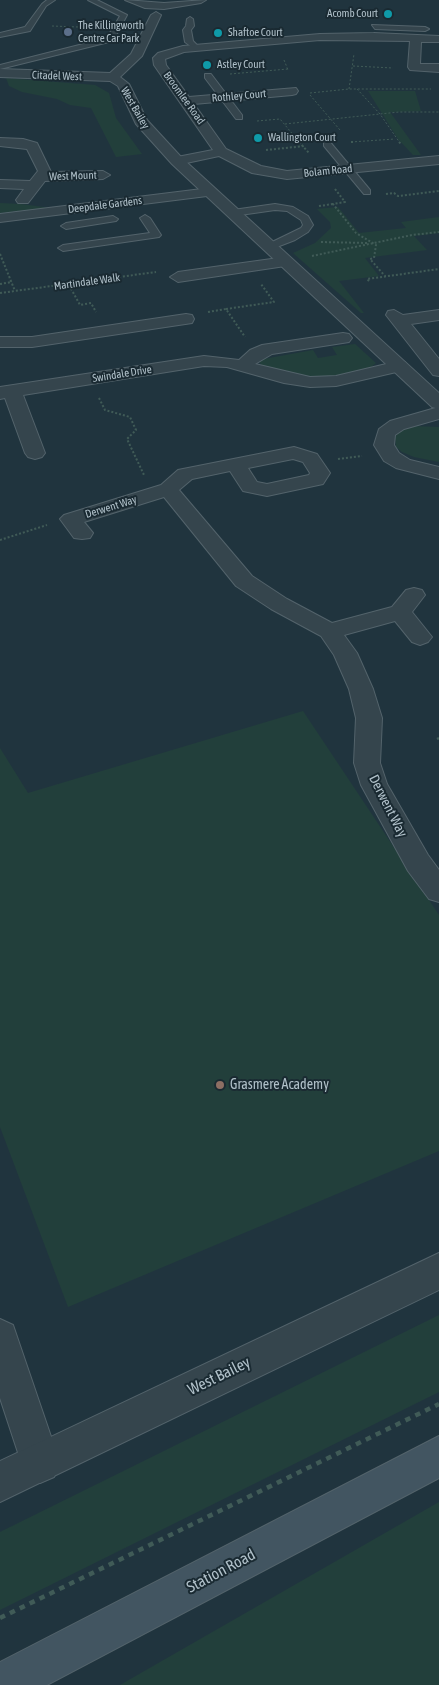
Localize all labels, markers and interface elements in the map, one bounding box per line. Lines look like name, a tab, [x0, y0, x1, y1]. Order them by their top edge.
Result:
place label: Acomb Court	[327, 7, 378, 21]
marker: Acomb Court	[382, 8, 394, 20]
place label: The Killingworth Centre Car Park	[78, 19, 144, 45]
marker: The Killingworth Centre Car Park	[62, 26, 74, 38]
place label: Shaftoe Court	[228, 26, 283, 40]
marker: Shaftoe Court	[212, 27, 224, 39]
place label: Astley Court	[217, 58, 265, 72]
marker: Astley Court	[201, 59, 213, 71]
street label: Citadel West	[32, 69, 82, 83]
street label: Broomlee Road	[160, 69, 208, 127]
street label: West Bailey	[118, 85, 152, 131]
street label: Rothley Court	[211, 87, 267, 105]
place label: Wallington Court	[268, 131, 336, 145]
marker: Wallington Court	[252, 132, 264, 144]
street label: Bolam Road	[303, 162, 353, 180]
street label: West Mount	[49, 169, 97, 183]
street label: Deepdale Gardens	[67, 194, 143, 216]
street label: Martindale Walk	[53, 271, 121, 293]
street label: Swindale Drive	[91, 363, 153, 385]
street label: Derwent Way	[84, 493, 138, 521]
street label: Derwent Way	[365, 772, 411, 840]
place label: Grasmere Academy	[230, 1077, 329, 1093]
marker: Grasmere Academy	[214, 1079, 226, 1091]
street label: West Bailey	[185, 1353, 253, 1399]
street label: Station Road	[183, 1545, 259, 1597]

